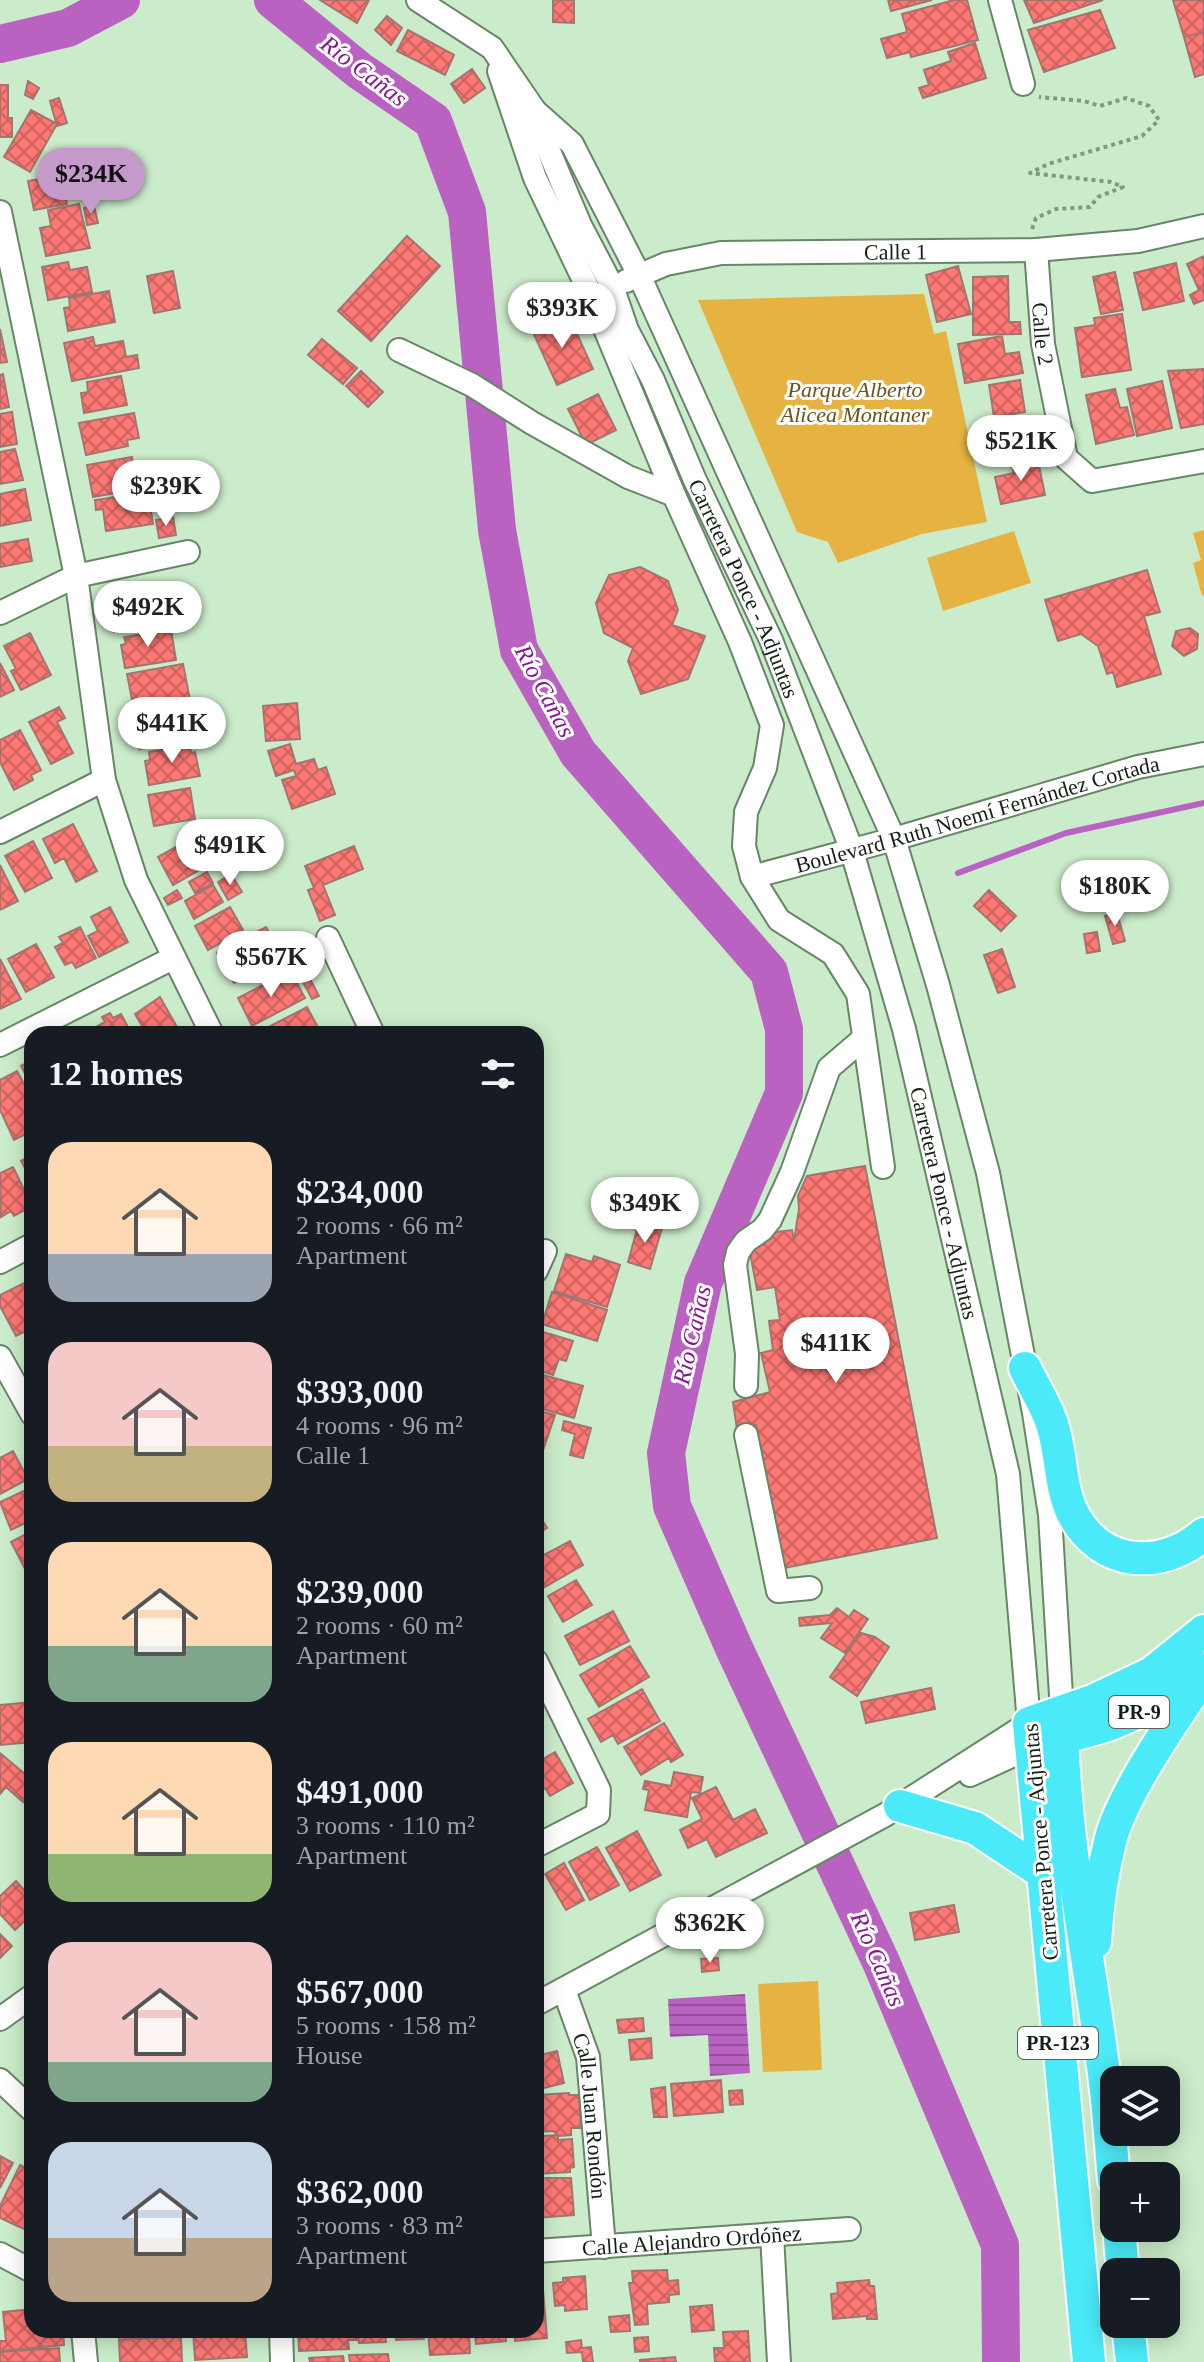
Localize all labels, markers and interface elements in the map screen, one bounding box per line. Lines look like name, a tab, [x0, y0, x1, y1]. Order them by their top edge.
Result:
water label: Río Cañas	[315, 30, 412, 112]
pin: $234K	[35, 148, 147, 216]
text: $234K	[55, 159, 127, 188]
street label: Calle 1	[864, 239, 927, 265]
pin: $393K	[506, 282, 618, 350]
text: $393K	[526, 293, 598, 322]
street label: Calle 2	[1027, 301, 1059, 367]
park label: Parque Alberto Alicea Montaner	[779, 377, 930, 427]
pin: $521K	[965, 415, 1077, 483]
text: $521K	[985, 426, 1057, 455]
pin: $239K	[110, 460, 222, 528]
text: $239K	[130, 471, 202, 500]
street label: Carretera Ponce - Adjuntas	[683, 475, 804, 702]
pin: $492K	[92, 581, 204, 649]
text: $492K	[112, 592, 184, 621]
water label: Río Cañas	[509, 640, 580, 742]
pin: $441K	[116, 697, 228, 765]
text: $441K	[136, 708, 208, 737]
street label: Boulevard Ruth Noemí Fernández Cortada	[793, 751, 1162, 878]
pin: $491K	[174, 819, 286, 887]
text: $491K	[194, 830, 266, 859]
pin: $180K	[1059, 860, 1171, 928]
text: $180K	[1079, 871, 1151, 900]
pin: $567K	[215, 931, 327, 999]
text: $567K	[235, 942, 307, 971]
icon: filters	[476, 1052, 520, 1096]
text: 12 homes	[48, 1055, 183, 1092]
street label: Carretera Ponce - Adjuntas	[905, 1084, 983, 1322]
text: $234,000	[296, 1173, 424, 1210]
icon: home	[112, 1174, 208, 1270]
pin: $349K	[589, 1177, 701, 1245]
text: $349K	[609, 1188, 681, 1217]
text: 2 rooms · 66 m²	[296, 1211, 463, 1240]
text: Apartment	[296, 1241, 407, 1270]
water label: Río Cañas	[668, 1283, 716, 1388]
pin: $411K	[780, 1317, 892, 1385]
text: $411K	[801, 1328, 871, 1357]
text: $393,000	[296, 1373, 424, 1410]
icon: home	[112, 1374, 208, 1470]
text: 4 rooms · 96 m²	[296, 1411, 463, 1440]
text: Calle 1	[296, 1441, 370, 1470]
text: $239,000	[296, 1573, 424, 1610]
icon: home	[112, 1574, 208, 1670]
text: 2 rooms · 60 m²	[296, 1611, 463, 1640]
text: Apartment	[296, 1641, 407, 1670]
road number: PR-9	[1109, 1696, 1169, 1728]
street label: Carretera Ponce - Adjuntas	[1018, 1722, 1063, 1961]
text: $491,000	[296, 1773, 424, 1810]
icon: home	[112, 1774, 208, 1870]
text: 3 rooms · 110 m²	[296, 1811, 475, 1840]
text: Apartment	[296, 1841, 407, 1870]
pin: $362K	[654, 1897, 766, 1965]
water label: Río Cañas	[845, 1907, 910, 2010]
text: $362K	[674, 1908, 746, 1937]
text: $567,000	[296, 1973, 424, 2010]
icon: home	[112, 1974, 208, 2070]
text: 5 rooms · 158 m²	[296, 2011, 476, 2040]
road number: PR-123	[1018, 2027, 1098, 2059]
street label: Calle Juan Rondón	[567, 2030, 612, 2200]
text: House	[296, 2041, 362, 2070]
map controls	[1100, 2066, 1180, 2338]
button: layers	[1100, 2066, 1180, 2146]
button: +	[1100, 2162, 1180, 2242]
text: $362,000	[296, 2173, 424, 2210]
icon: home	[112, 2174, 208, 2270]
text: 3 rooms · 83 m²	[296, 2211, 463, 2240]
street label: Calle Alejandro Ordóñez	[581, 2220, 802, 2261]
text: Apartment	[296, 2241, 407, 2270]
button: −	[1100, 2258, 1180, 2338]

